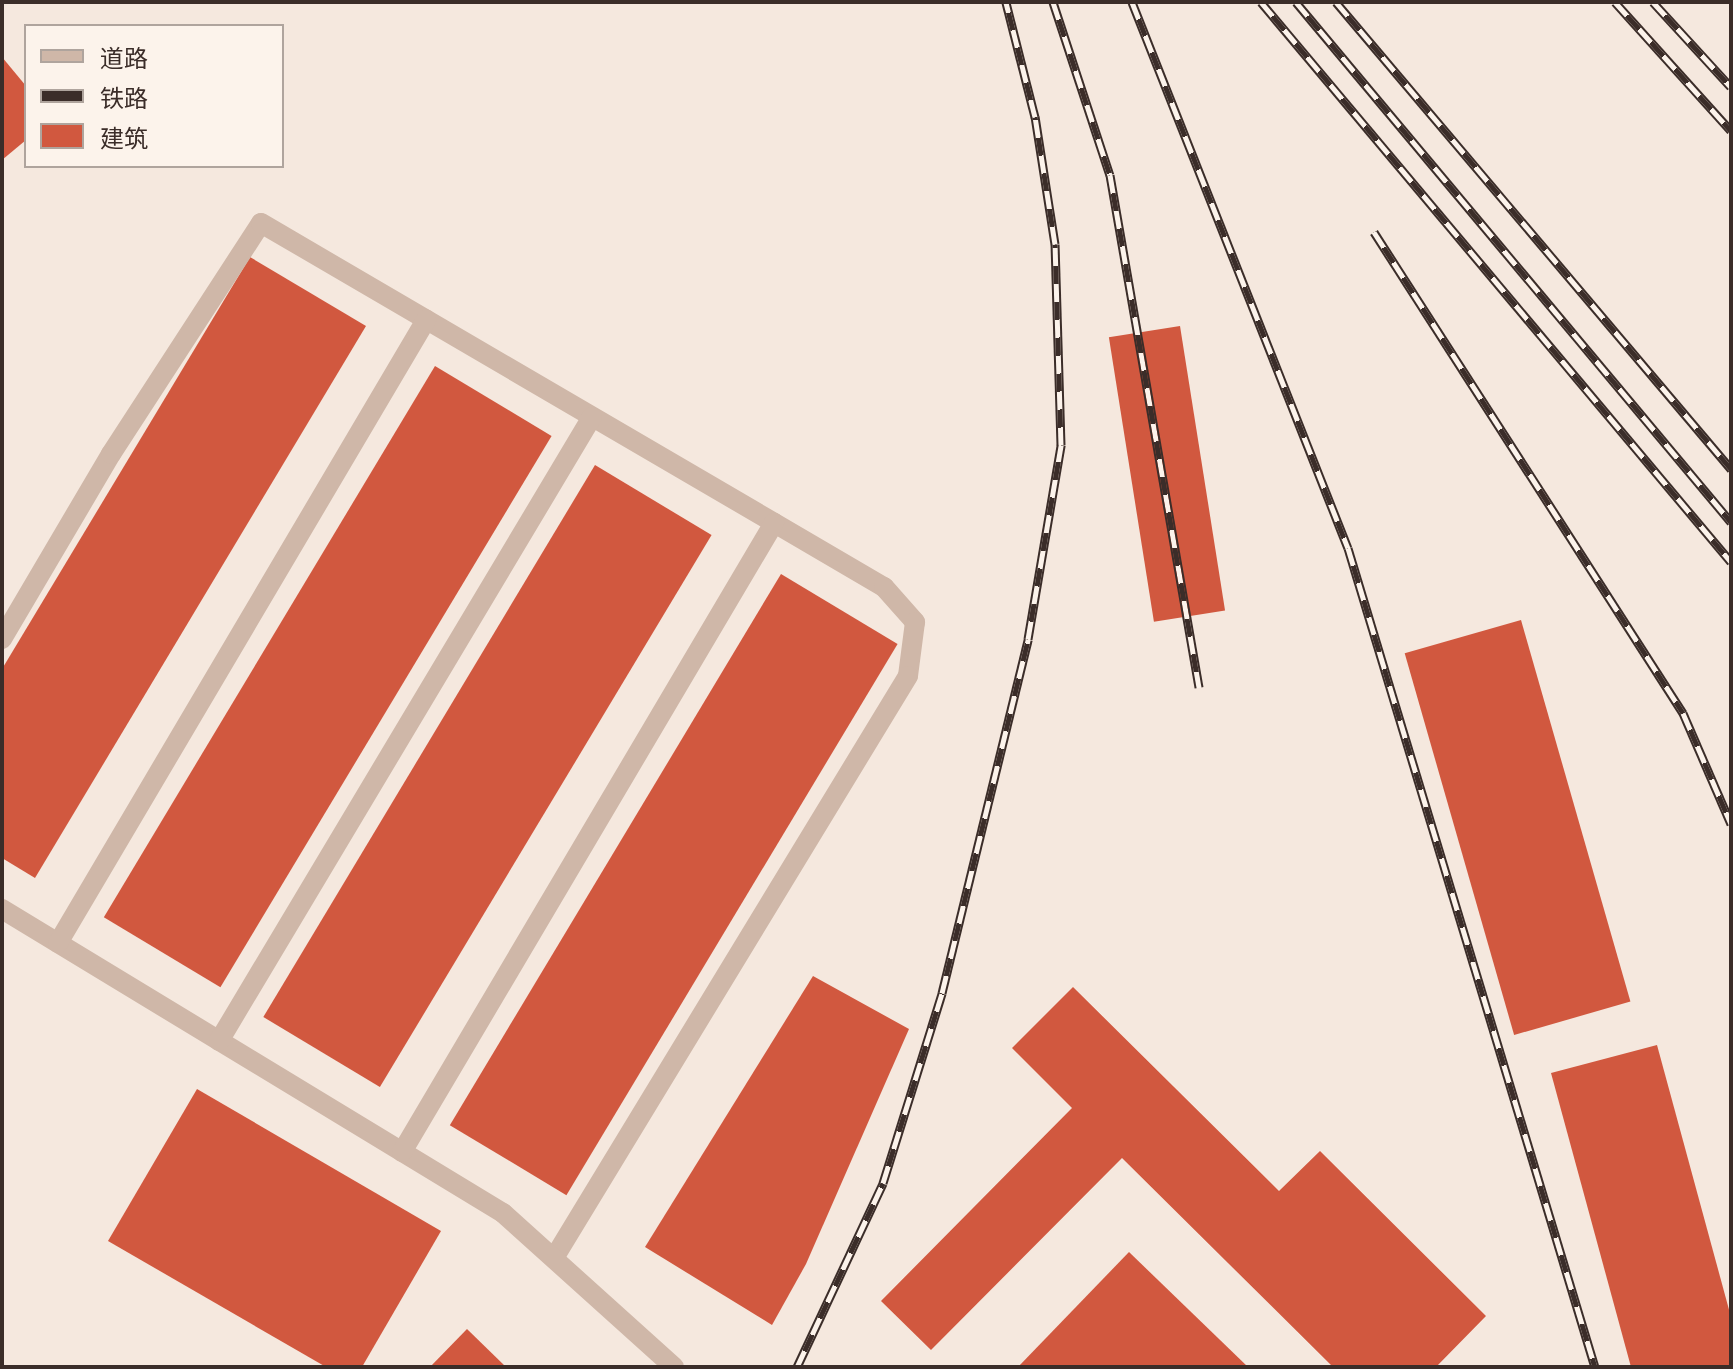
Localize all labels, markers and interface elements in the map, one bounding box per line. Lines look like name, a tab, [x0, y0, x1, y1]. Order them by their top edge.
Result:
legend	[24, 24, 284, 168]
text: 道路	[100, 43, 148, 72]
text: 铁路	[100, 83, 148, 112]
text: 建筑	[100, 123, 148, 152]

